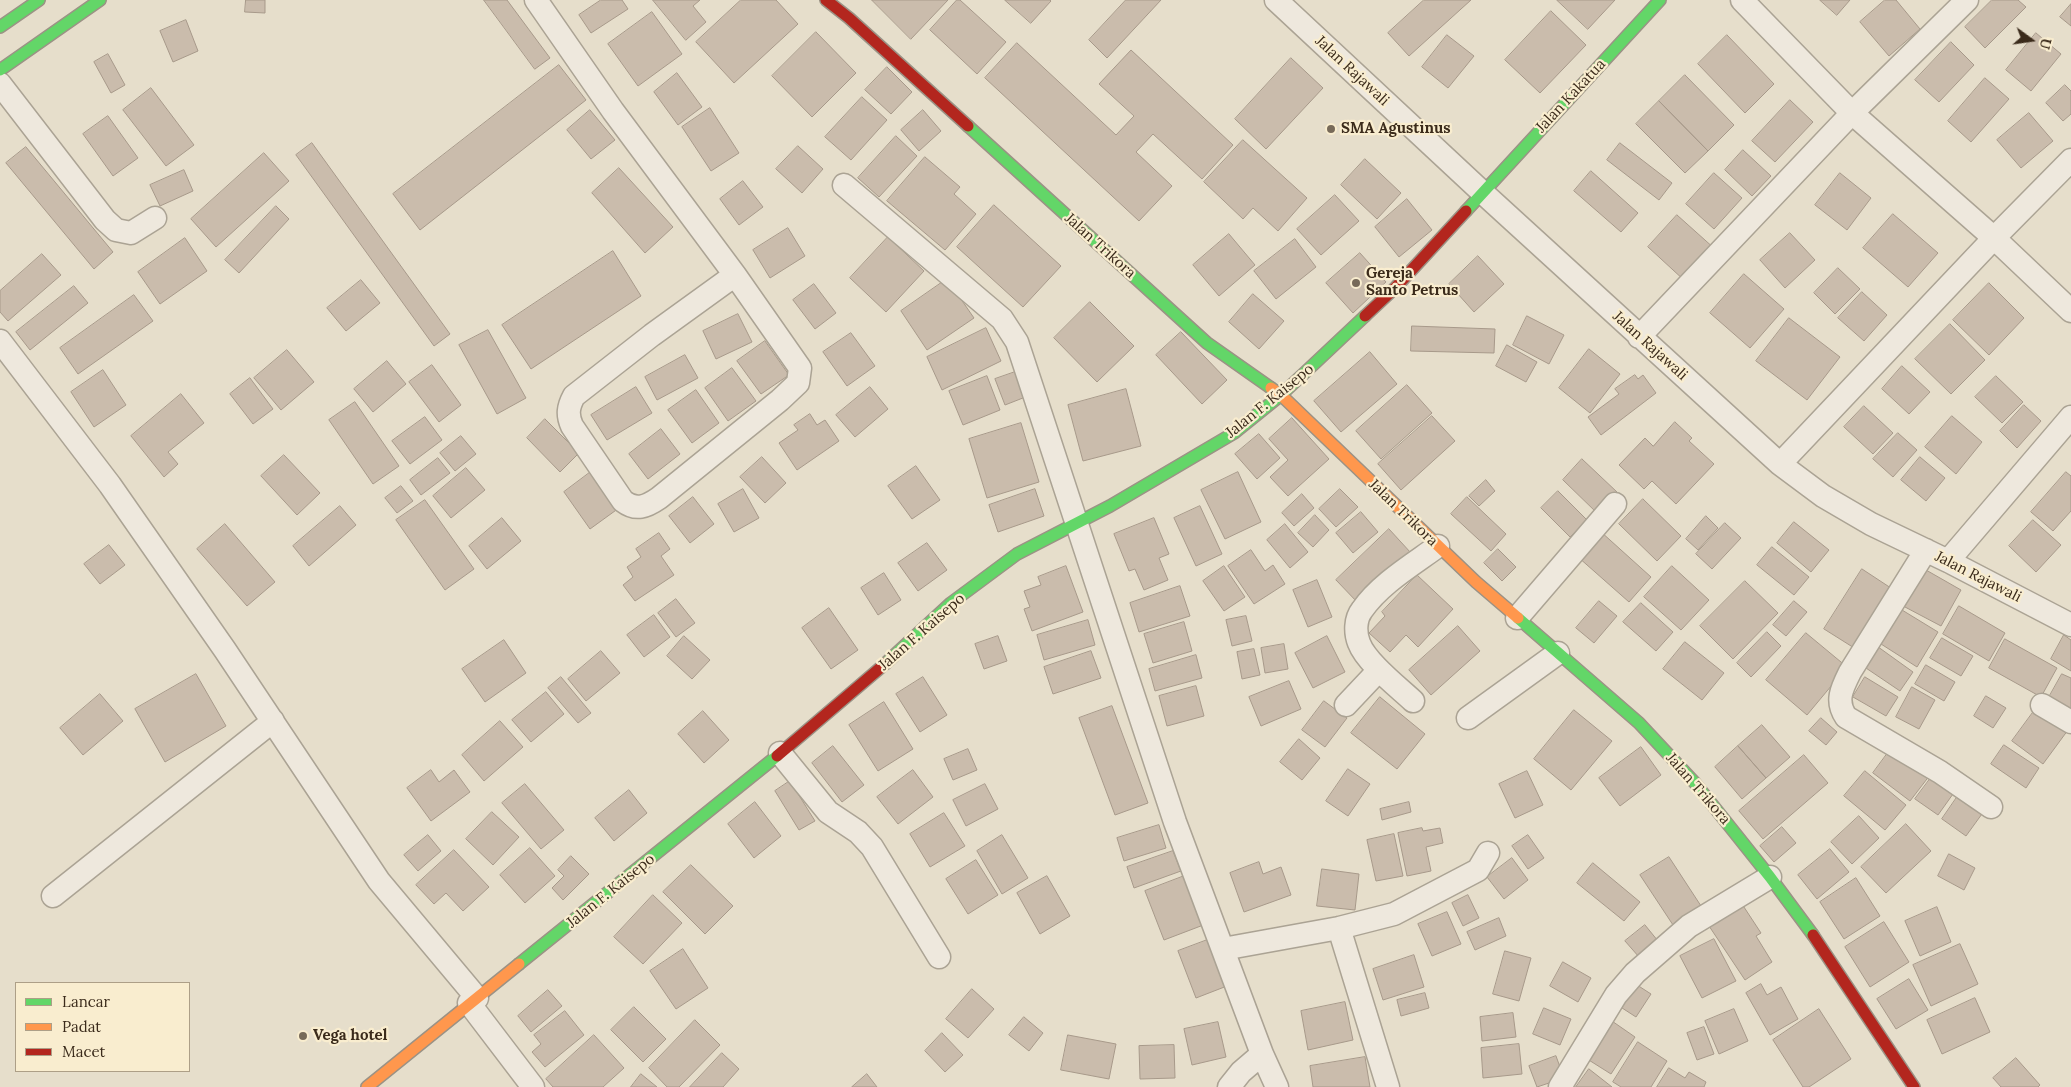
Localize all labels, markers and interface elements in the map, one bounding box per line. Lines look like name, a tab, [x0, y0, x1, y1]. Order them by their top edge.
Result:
north arrow	[2006, 15, 2056, 65]
street label: Jalan Rajawali	[1311, 32, 1393, 110]
text: U	[2036, 36, 2056, 51]
street label: Jalan Kakatua	[1532, 55, 1610, 137]
place label: SMA Agustinus	[1341, 120, 1450, 138]
marker: SMA Agustinus	[1325, 123, 1337, 135]
street label: Jalan Trikora	[1061, 210, 1139, 282]
place label: Gereja Santo Petrus	[1366, 265, 1458, 300]
marker: Gereja Santo Petrus	[1350, 277, 1362, 289]
street label: Jalan Rajawali	[1609, 308, 1691, 384]
street label: Jalan F. Kaisepo	[1222, 360, 1318, 442]
street label: Jalan Trikora	[1365, 476, 1441, 550]
street label: Jalan Rajawali	[1932, 548, 2024, 606]
street label: Jalan F. Kaisepo	[875, 590, 969, 674]
street label: Jalan Trikora	[1662, 750, 1734, 828]
street label: Jalan F. Kaisepo	[563, 850, 659, 932]
legend	[15, 982, 190, 1072]
text: Lancar	[62, 992, 110, 1011]
text: Padat	[62, 1017, 101, 1036]
place label: Vega hotel	[313, 1027, 387, 1045]
marker: Vega hotel	[297, 1030, 309, 1042]
text: Macet	[62, 1042, 105, 1061]

